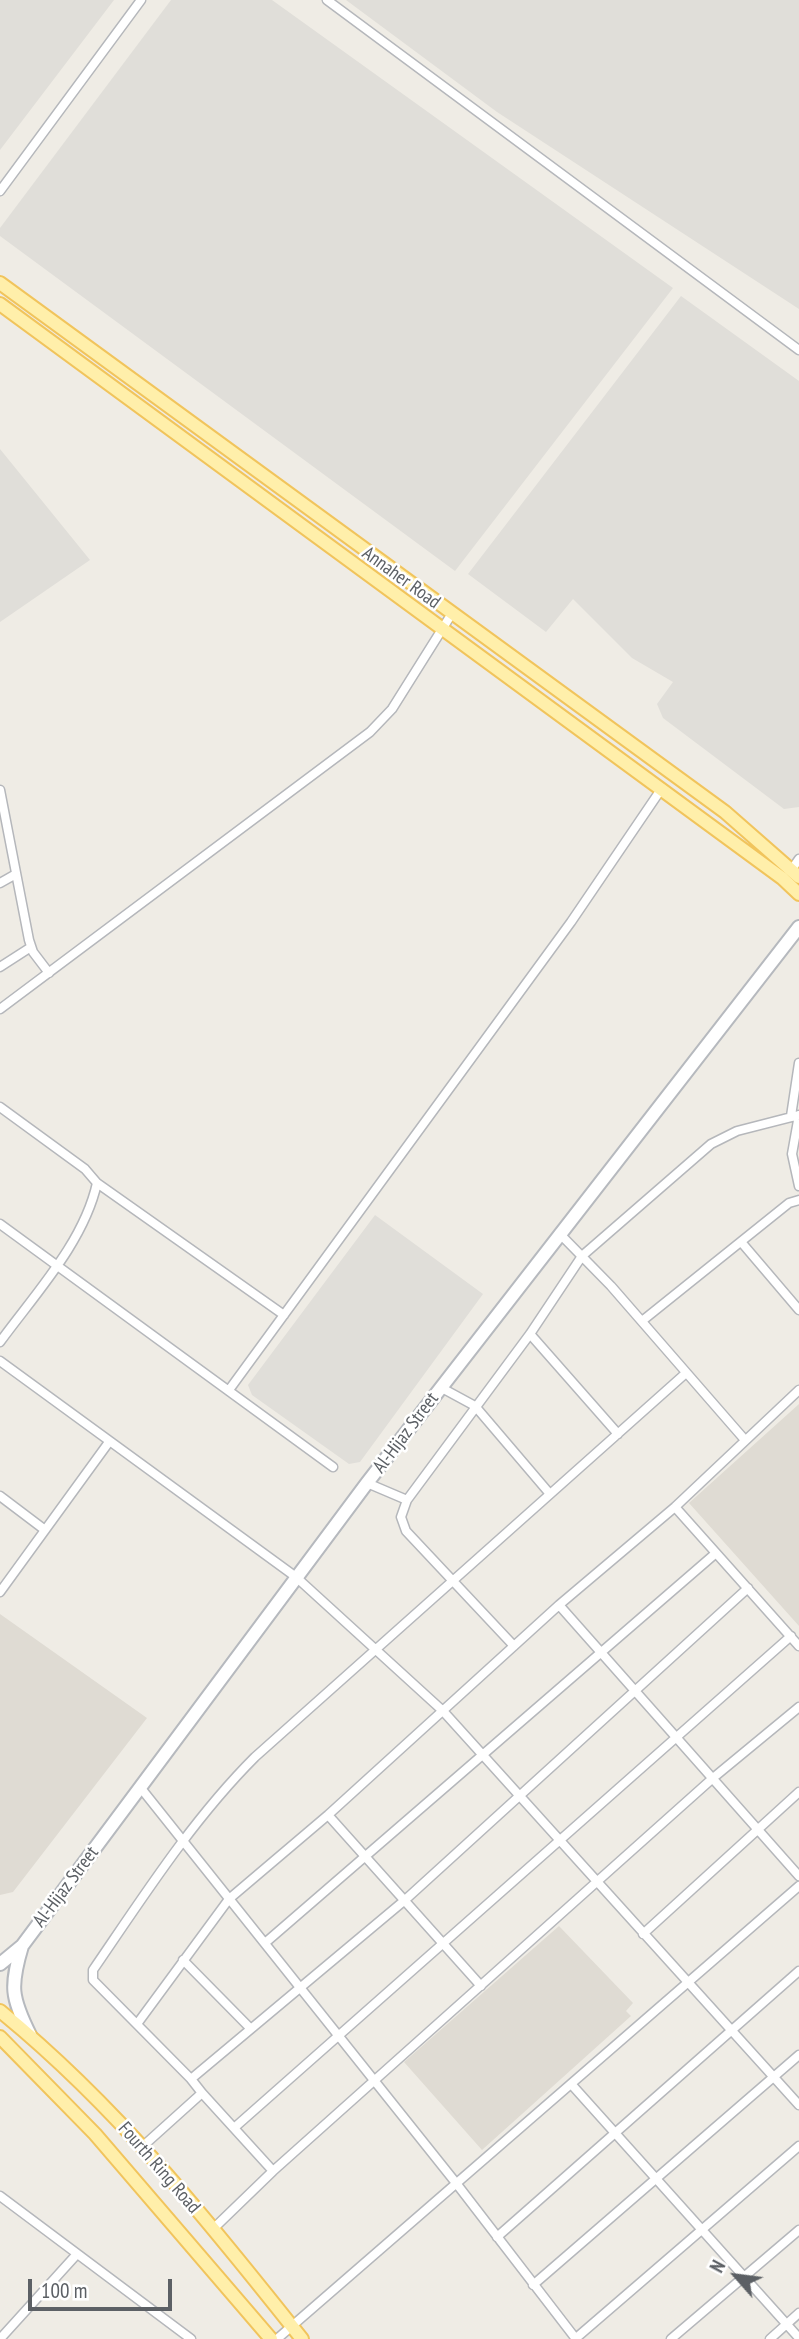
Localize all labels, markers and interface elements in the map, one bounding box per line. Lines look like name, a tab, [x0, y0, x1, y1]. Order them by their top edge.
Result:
street label: Annaher Road	[357, 542, 445, 614]
street label: Al-Hijaz Street	[368, 1388, 444, 1478]
street label: Al-Hijaz Street	[28, 1842, 104, 1932]
street label: Fourth Ring Road	[113, 2118, 205, 2218]
north arrow	[701, 2241, 771, 2311]
text: N	[704, 2256, 730, 2276]
scale bar	[32, 2266, 175, 2310]
text: 100 m	[41, 2277, 87, 2304]

